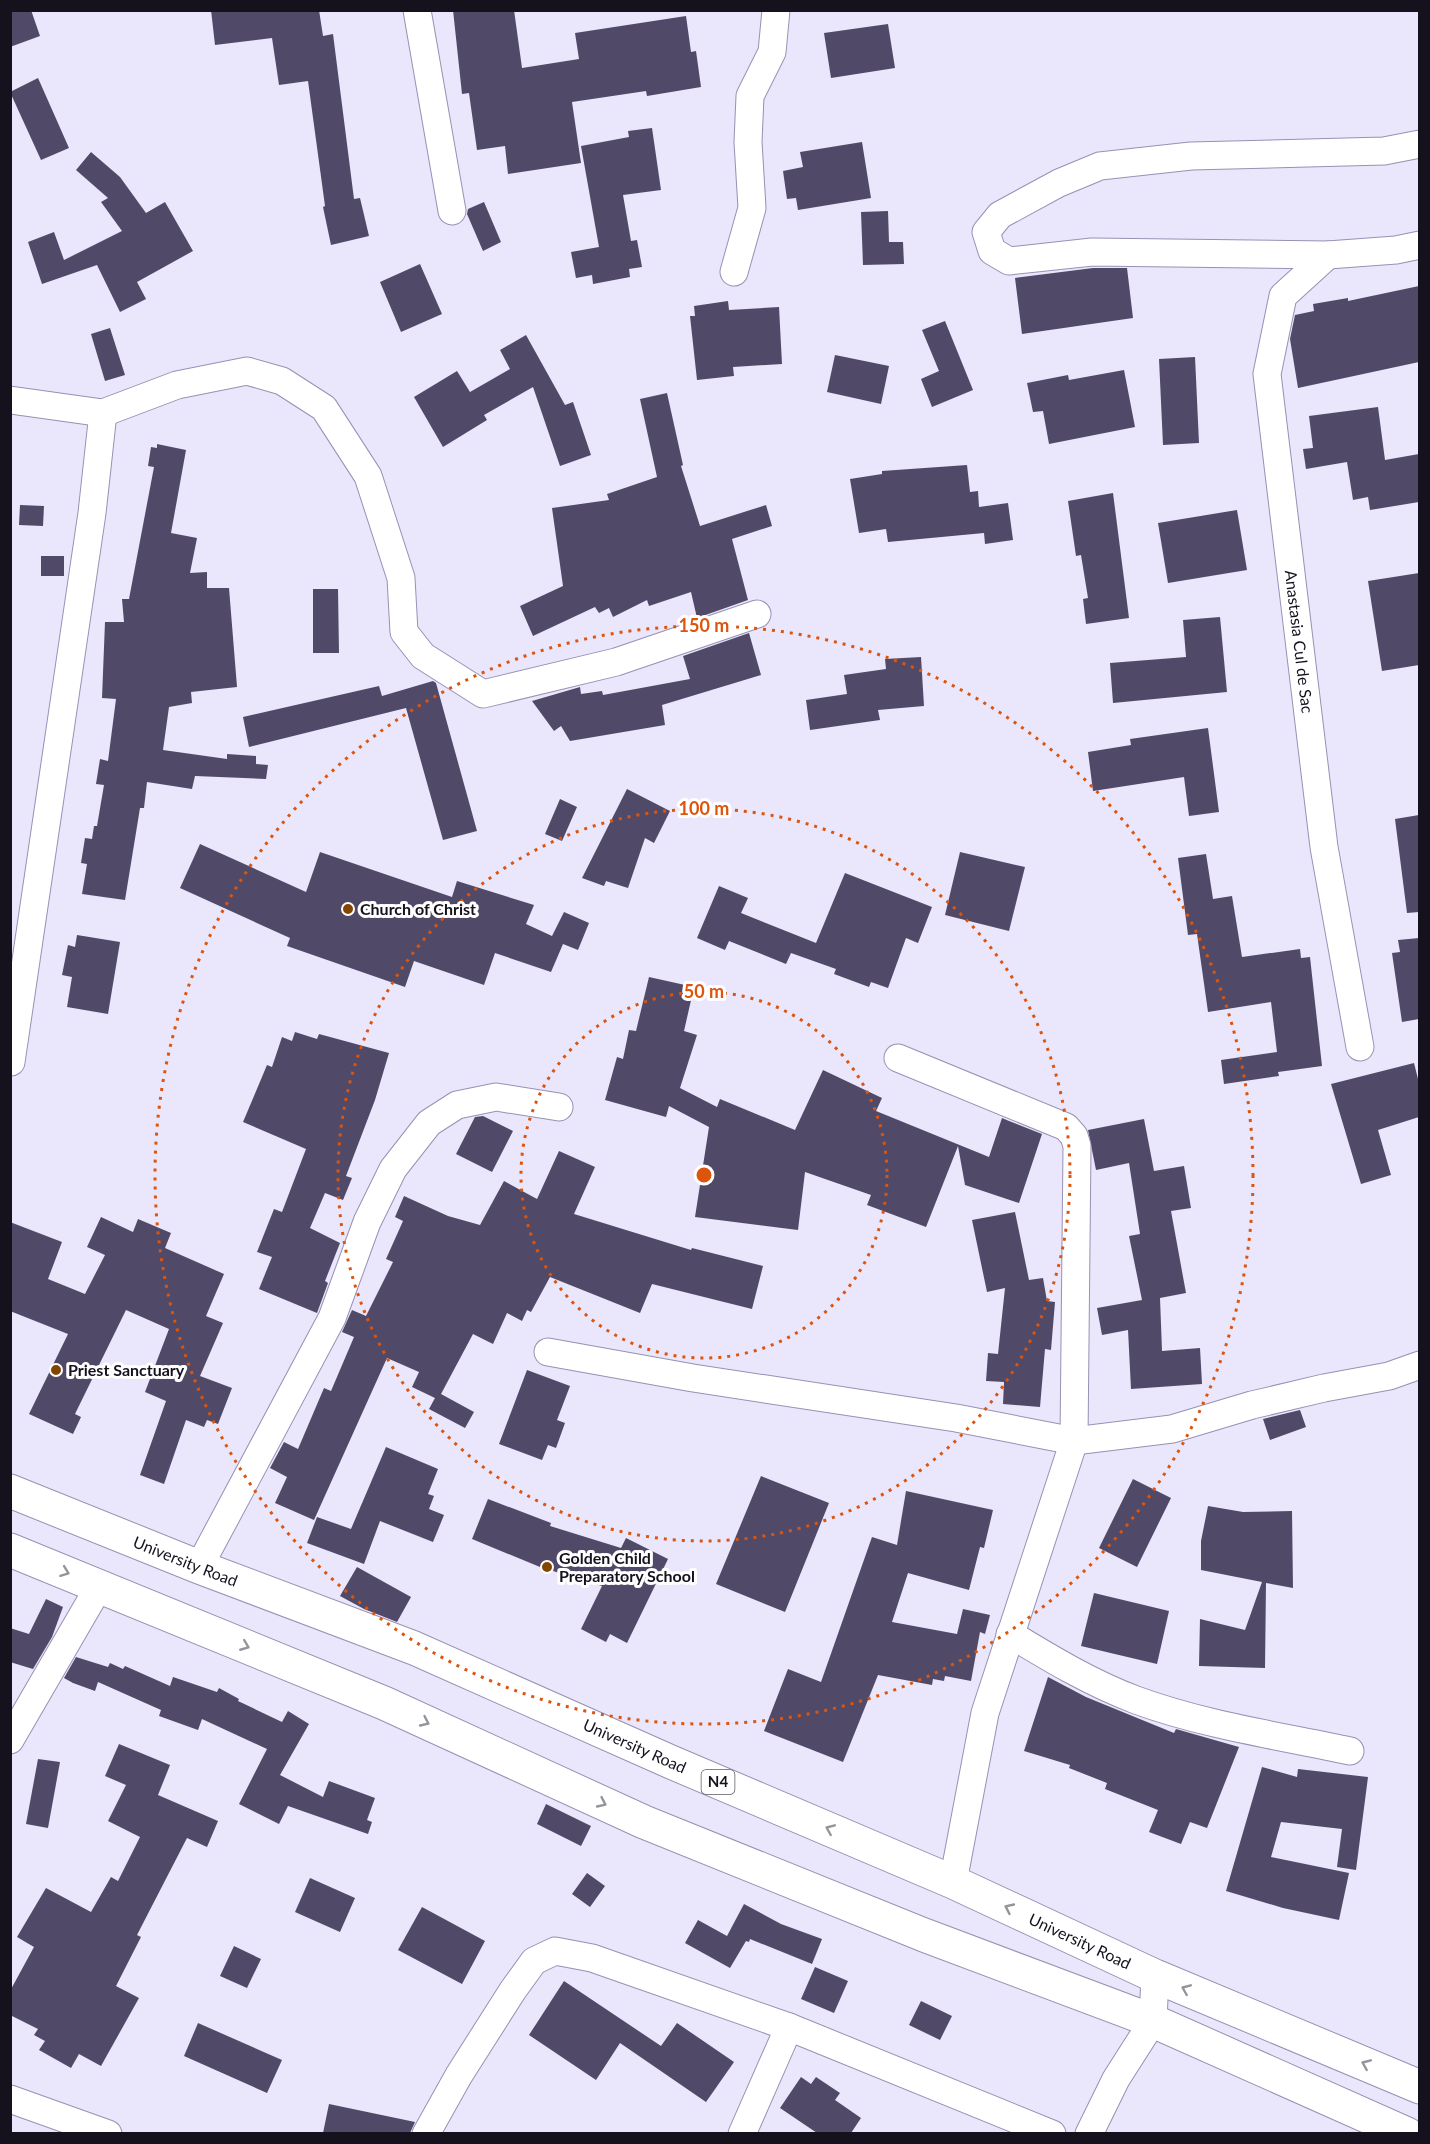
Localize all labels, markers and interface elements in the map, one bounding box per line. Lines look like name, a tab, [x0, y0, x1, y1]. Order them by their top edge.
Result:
street label: Anastasia Cul de Sac	[1282, 569, 1318, 715]
text: 150 m	[679, 614, 729, 636]
text: 100 m	[679, 797, 729, 819]
place label: Church of Christ	[360, 899, 476, 918]
marker: Church of Christ	[341, 902, 355, 916]
text: 50 m	[684, 980, 724, 1002]
centre of rings	[694, 1165, 714, 1185]
place label: Priest Sanctuary	[68, 1360, 185, 1379]
marker: Priest Sanctuary	[49, 1363, 63, 1377]
street label: University Road	[131, 1532, 241, 1590]
place label: Golden Child Preparatory School	[559, 1548, 695, 1585]
marker: Golden Child Preparatory School	[540, 1560, 554, 1574]
one-way arrow	[59, 1564, 70, 1577]
one-way arrow	[239, 1639, 250, 1651]
one-way arrow	[418, 1714, 429, 1726]
street label: University Road	[581, 1714, 689, 1776]
road number: N4	[702, 1770, 734, 1794]
one-way arrow	[596, 1796, 607, 1808]
one-way arrow	[825, 1825, 836, 1837]
one-way arrow	[1004, 1903, 1015, 1915]
street label: University Road	[1026, 1909, 1134, 1973]
one-way arrow	[1181, 1984, 1192, 1996]
one-way arrow	[1361, 2059, 1372, 2071]

